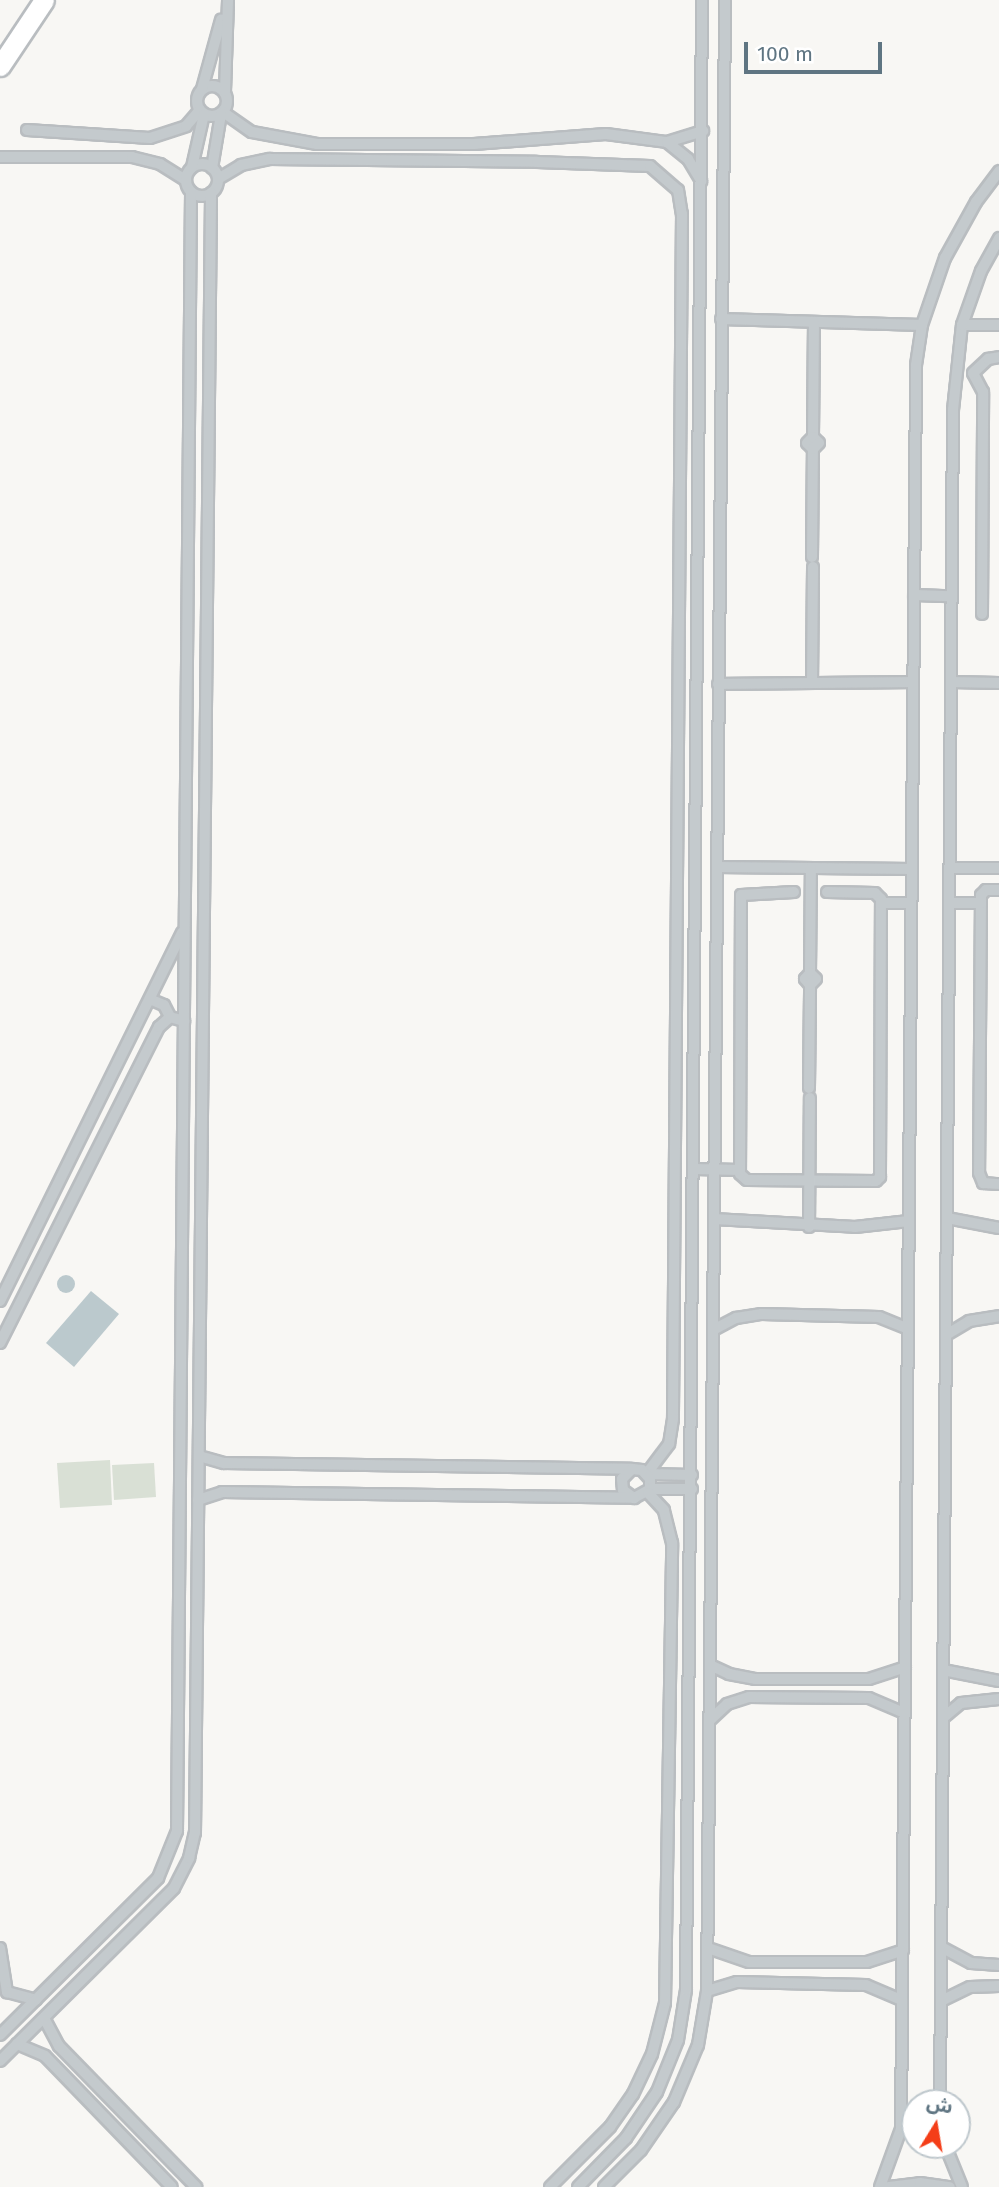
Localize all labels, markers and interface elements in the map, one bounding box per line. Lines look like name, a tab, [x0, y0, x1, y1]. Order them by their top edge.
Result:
scale bar	[747, 28, 885, 72]
text: 100 m	[757, 41, 813, 67]
north arrow	[901, 2089, 971, 2159]
text: ش	[925, 2091, 955, 2119]

